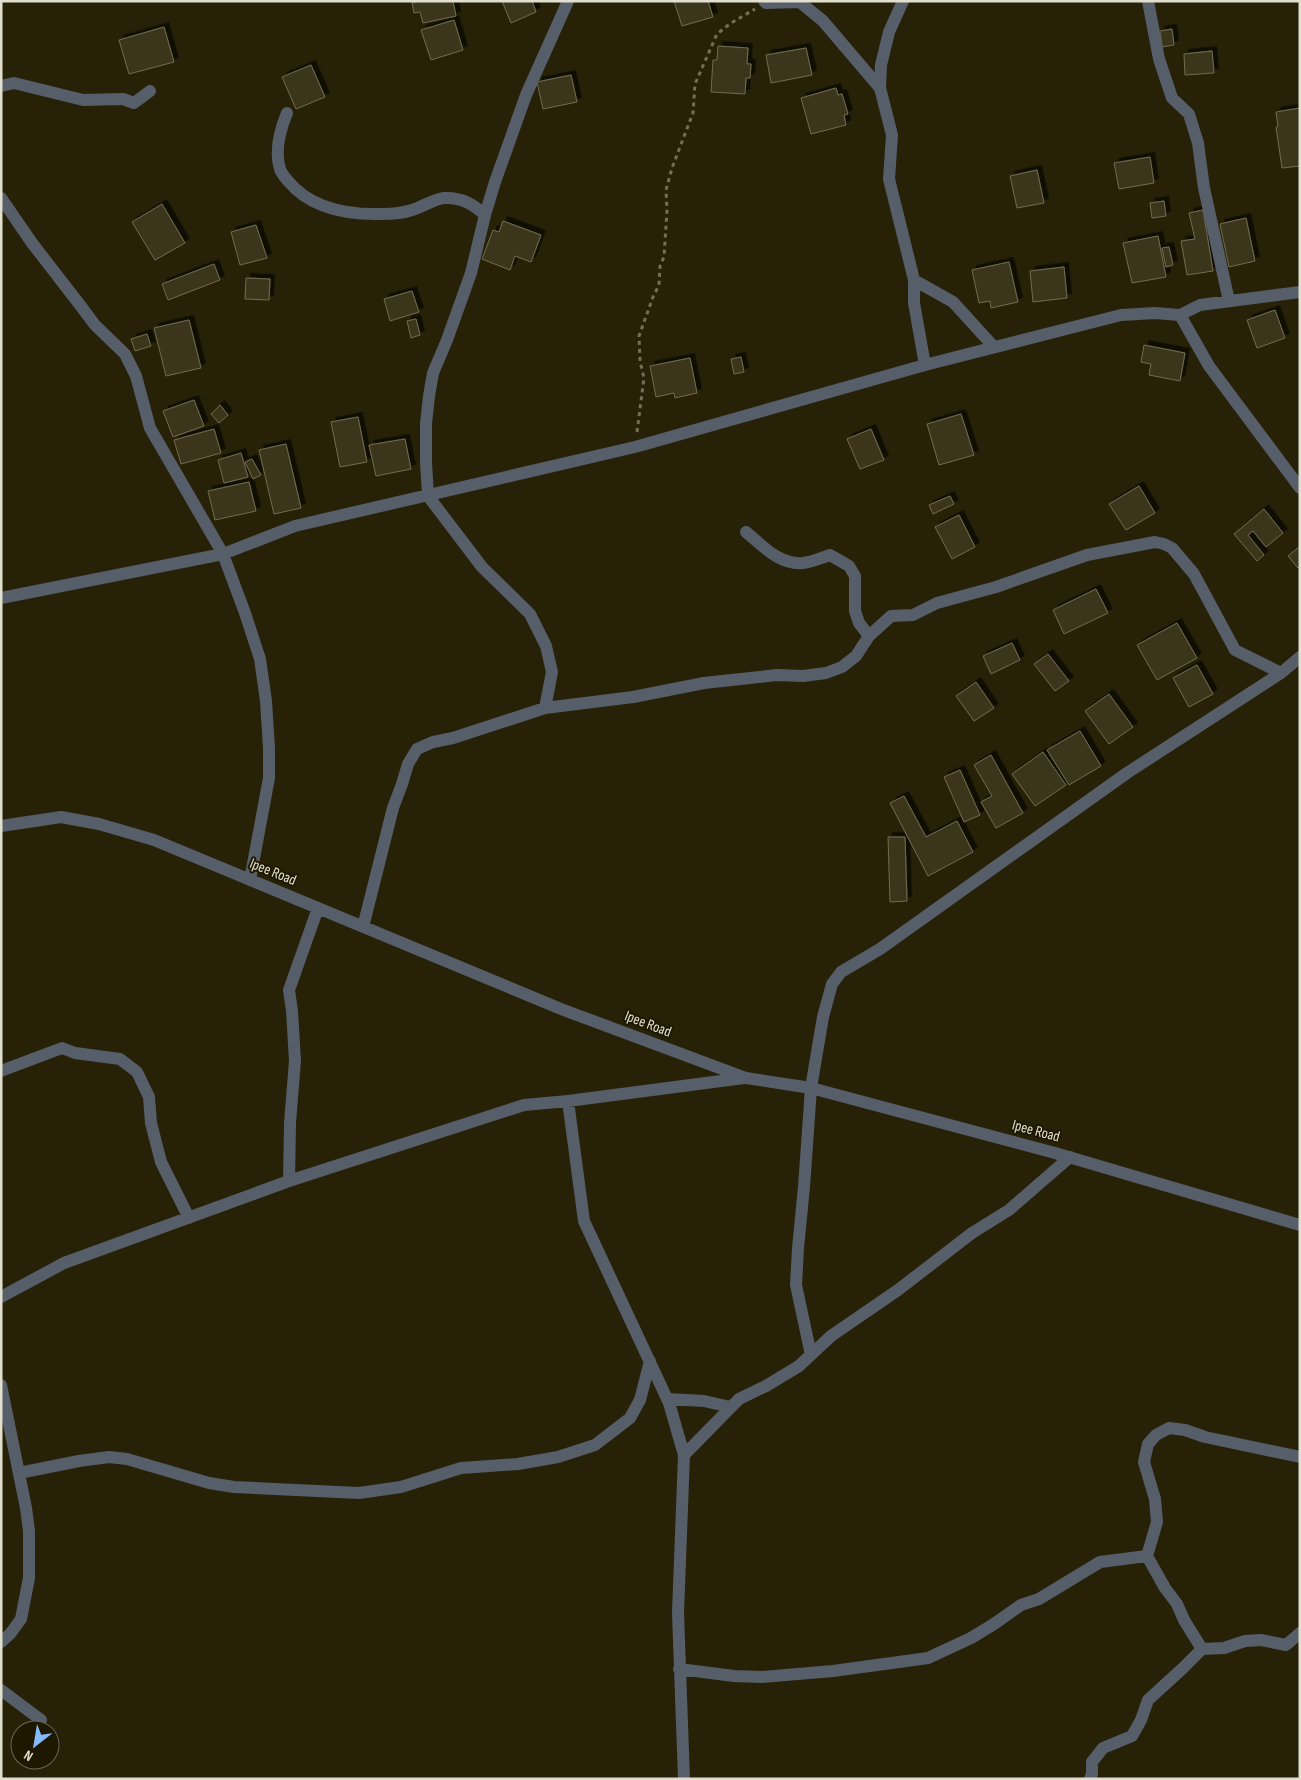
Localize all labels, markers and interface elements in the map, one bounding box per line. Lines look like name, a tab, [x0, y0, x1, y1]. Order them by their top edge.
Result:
street label: Ipee Road	[247, 854, 299, 890]
street label: Ipee Road	[622, 1006, 674, 1042]
street label: Ipee Road	[1010, 1116, 1062, 1146]
north arrow	[10, 1720, 60, 1770]
text: N	[21, 1747, 36, 1765]

